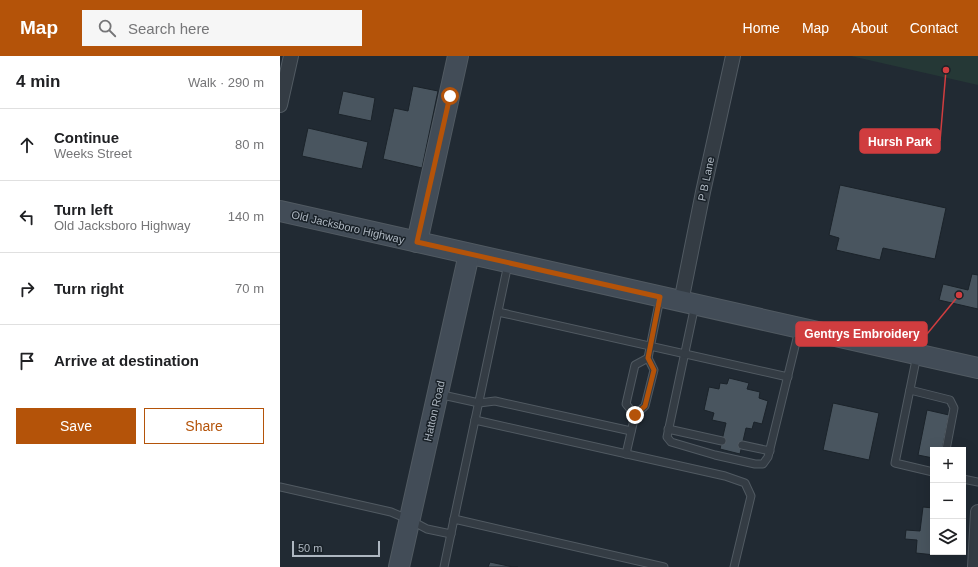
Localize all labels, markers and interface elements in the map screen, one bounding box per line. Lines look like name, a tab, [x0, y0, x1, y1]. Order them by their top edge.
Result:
search box	[82, 10, 362, 46]
text: Map	[20, 17, 58, 38]
icon: search	[96, 17, 118, 39]
text: Search here	[128, 20, 210, 37]
text: Home	[743, 20, 780, 36]
text: Map	[802, 20, 829, 36]
text: About	[851, 20, 888, 36]
text: Contact	[910, 20, 958, 36]
text: 4 min	[16, 72, 60, 91]
text: Walk · 290 m	[188, 75, 264, 90]
route start	[441, 87, 459, 105]
text: Continue	[54, 129, 119, 146]
callout: Hursh Park	[860, 129, 940, 153]
icon: ahead	[16, 134, 38, 156]
text: Hursh Park	[868, 135, 932, 149]
text: 80 m	[235, 137, 264, 152]
text: Weeks Street	[54, 146, 132, 161]
street label: P B Lane	[695, 156, 717, 202]
text: Turn left	[54, 201, 113, 218]
icon: left	[16, 206, 38, 228]
street label: Old Jacksboro Highway	[290, 208, 406, 246]
text: 140 m	[228, 209, 264, 224]
text: Old Jacksboro Highway	[54, 218, 191, 233]
icon: right	[16, 278, 38, 300]
text: Turn right	[54, 280, 124, 297]
text: 70 m	[235, 281, 264, 296]
callout: Gentrys Embroidery	[796, 322, 927, 346]
text: Gentrys Embroidery	[804, 327, 920, 341]
icon: arrive	[16, 350, 38, 372]
text: Arrive at destination	[54, 352, 199, 369]
street label: Hatton Road	[421, 380, 447, 442]
route end	[626, 406, 644, 424]
button: Save	[16, 408, 136, 444]
button: Share	[144, 408, 264, 444]
map controls	[930, 447, 966, 555]
button: +	[930, 447, 966, 483]
button: −	[930, 483, 966, 519]
button: layers	[930, 519, 966, 555]
scale bar	[292, 539, 380, 558]
text: 50 m	[298, 542, 322, 554]

